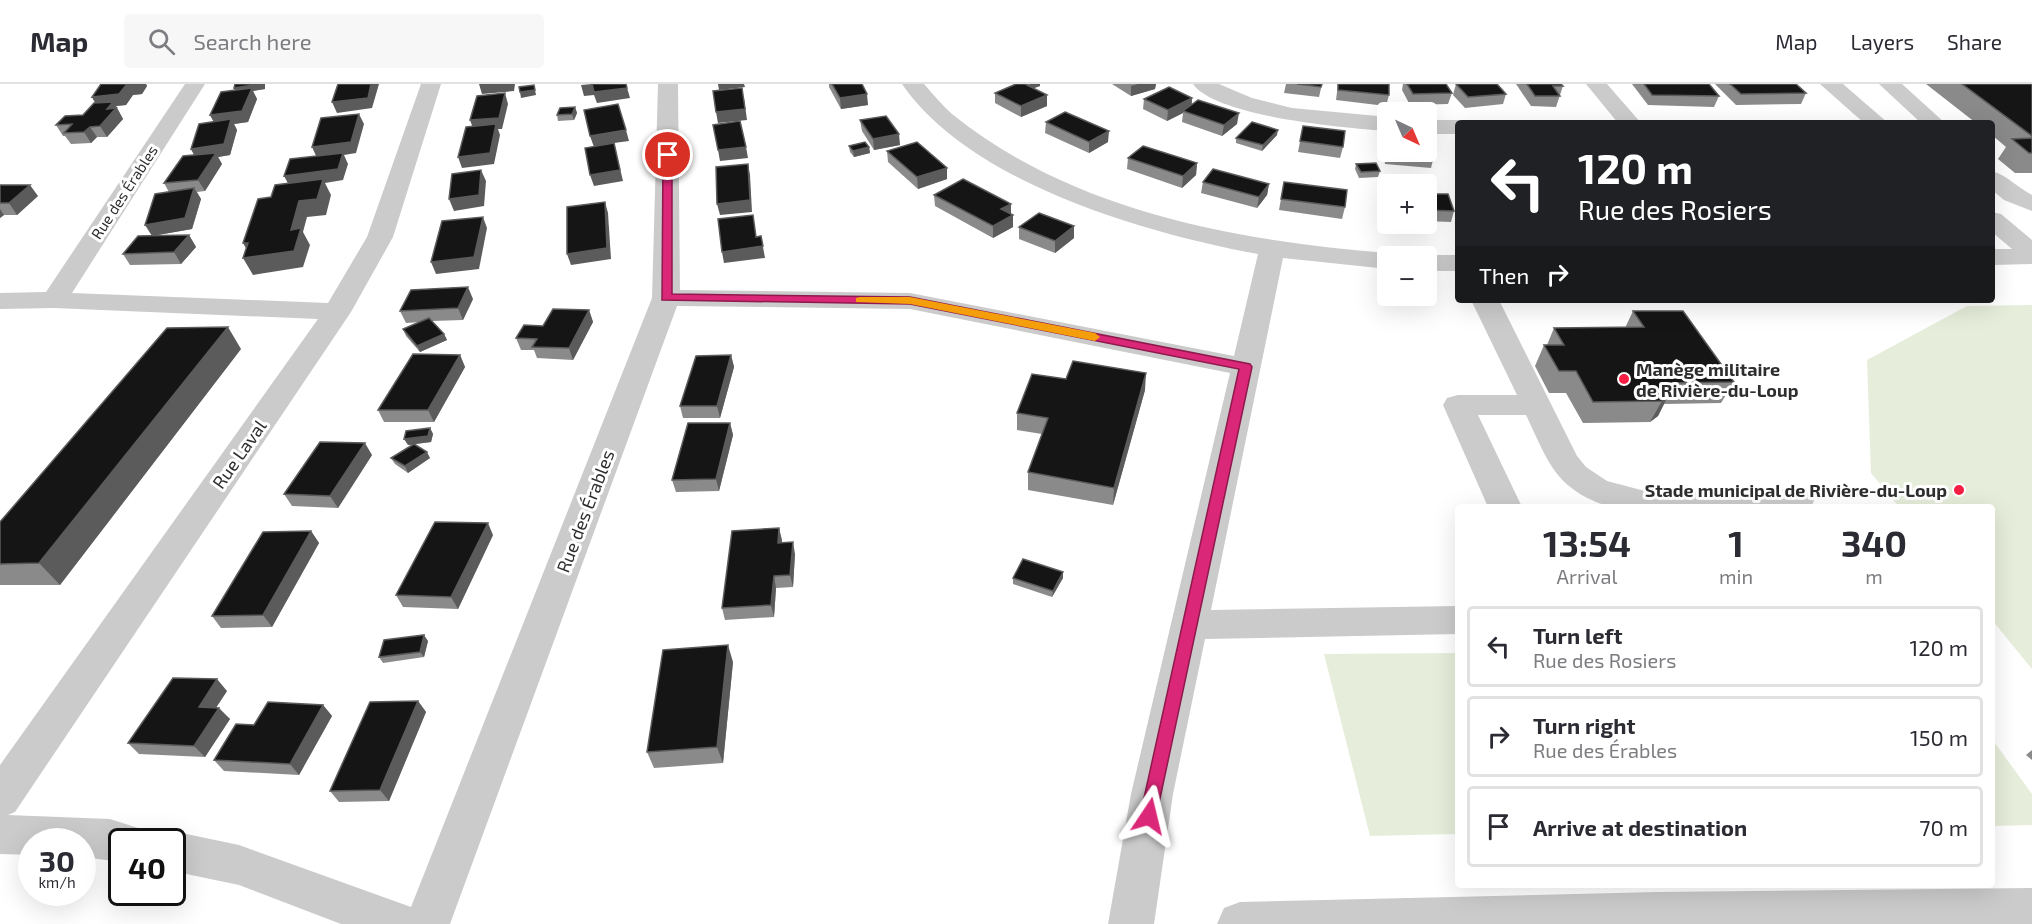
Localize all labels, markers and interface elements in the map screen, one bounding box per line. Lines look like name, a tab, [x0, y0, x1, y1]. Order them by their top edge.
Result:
search box	[124, 14, 544, 68]
text: Map	[30, 24, 88, 58]
icon: search	[145, 25, 178, 58]
text: Search here	[193, 28, 312, 54]
text: Map	[1775, 29, 1817, 54]
text: Layers	[1850, 29, 1914, 54]
text: Share	[1947, 29, 2002, 54]
north arrow	[1377, 102, 1437, 162]
map controls	[1377, 102, 1437, 306]
pin	[642, 129, 693, 180]
icon: arrive	[651, 138, 684, 171]
street label: Rue des Érables	[87, 142, 161, 242]
text: 120 m	[1578, 142, 1693, 192]
icon: left	[1479, 144, 1557, 222]
button: +	[1377, 174, 1437, 234]
text: Rue des Rosiers	[1578, 193, 1772, 225]
button: −	[1377, 246, 1437, 306]
icon: right	[1541, 258, 1574, 291]
text: Then	[1479, 262, 1529, 288]
place label: Manège militaire de Rivière-du-Loup	[1636, 358, 1799, 401]
marker: Manège militaire de Rivière-du-Loup	[1617, 372, 1631, 386]
street label: Rue Laval	[207, 415, 271, 493]
street label: Rue des Érables	[551, 446, 619, 576]
place label: Stade municipal de Rivière-du-Loup	[1645, 479, 1947, 501]
marker: Stade municipal de Rivière-du-Loup	[1952, 483, 1966, 497]
text: 13:54	[1543, 521, 1631, 564]
text: 1	[1728, 521, 1744, 564]
text: 340	[1841, 521, 1907, 564]
text: Arrival	[1557, 564, 1617, 588]
text: min	[1719, 564, 1753, 588]
text: m	[1865, 564, 1883, 588]
text: Turn left	[1533, 622, 1622, 648]
icon: left	[1482, 630, 1515, 663]
text: 120 m	[1909, 634, 1968, 660]
text: Rue des Rosiers	[1533, 648, 1676, 672]
text: Turn right	[1533, 712, 1635, 738]
icon: right	[1482, 720, 1515, 753]
text: 150 m	[1910, 724, 1968, 750]
text: Rue des Érables	[1533, 738, 1677, 762]
position arrow	[1117, 784, 1181, 848]
icon: arrive	[1482, 810, 1515, 843]
text: Arrive at destination	[1533, 814, 1747, 840]
text: 70 m	[1919, 814, 1968, 840]
speed limit sign: 40	[108, 828, 186, 906]
text: 30	[39, 842, 75, 878]
text: km/h	[38, 873, 76, 891]

